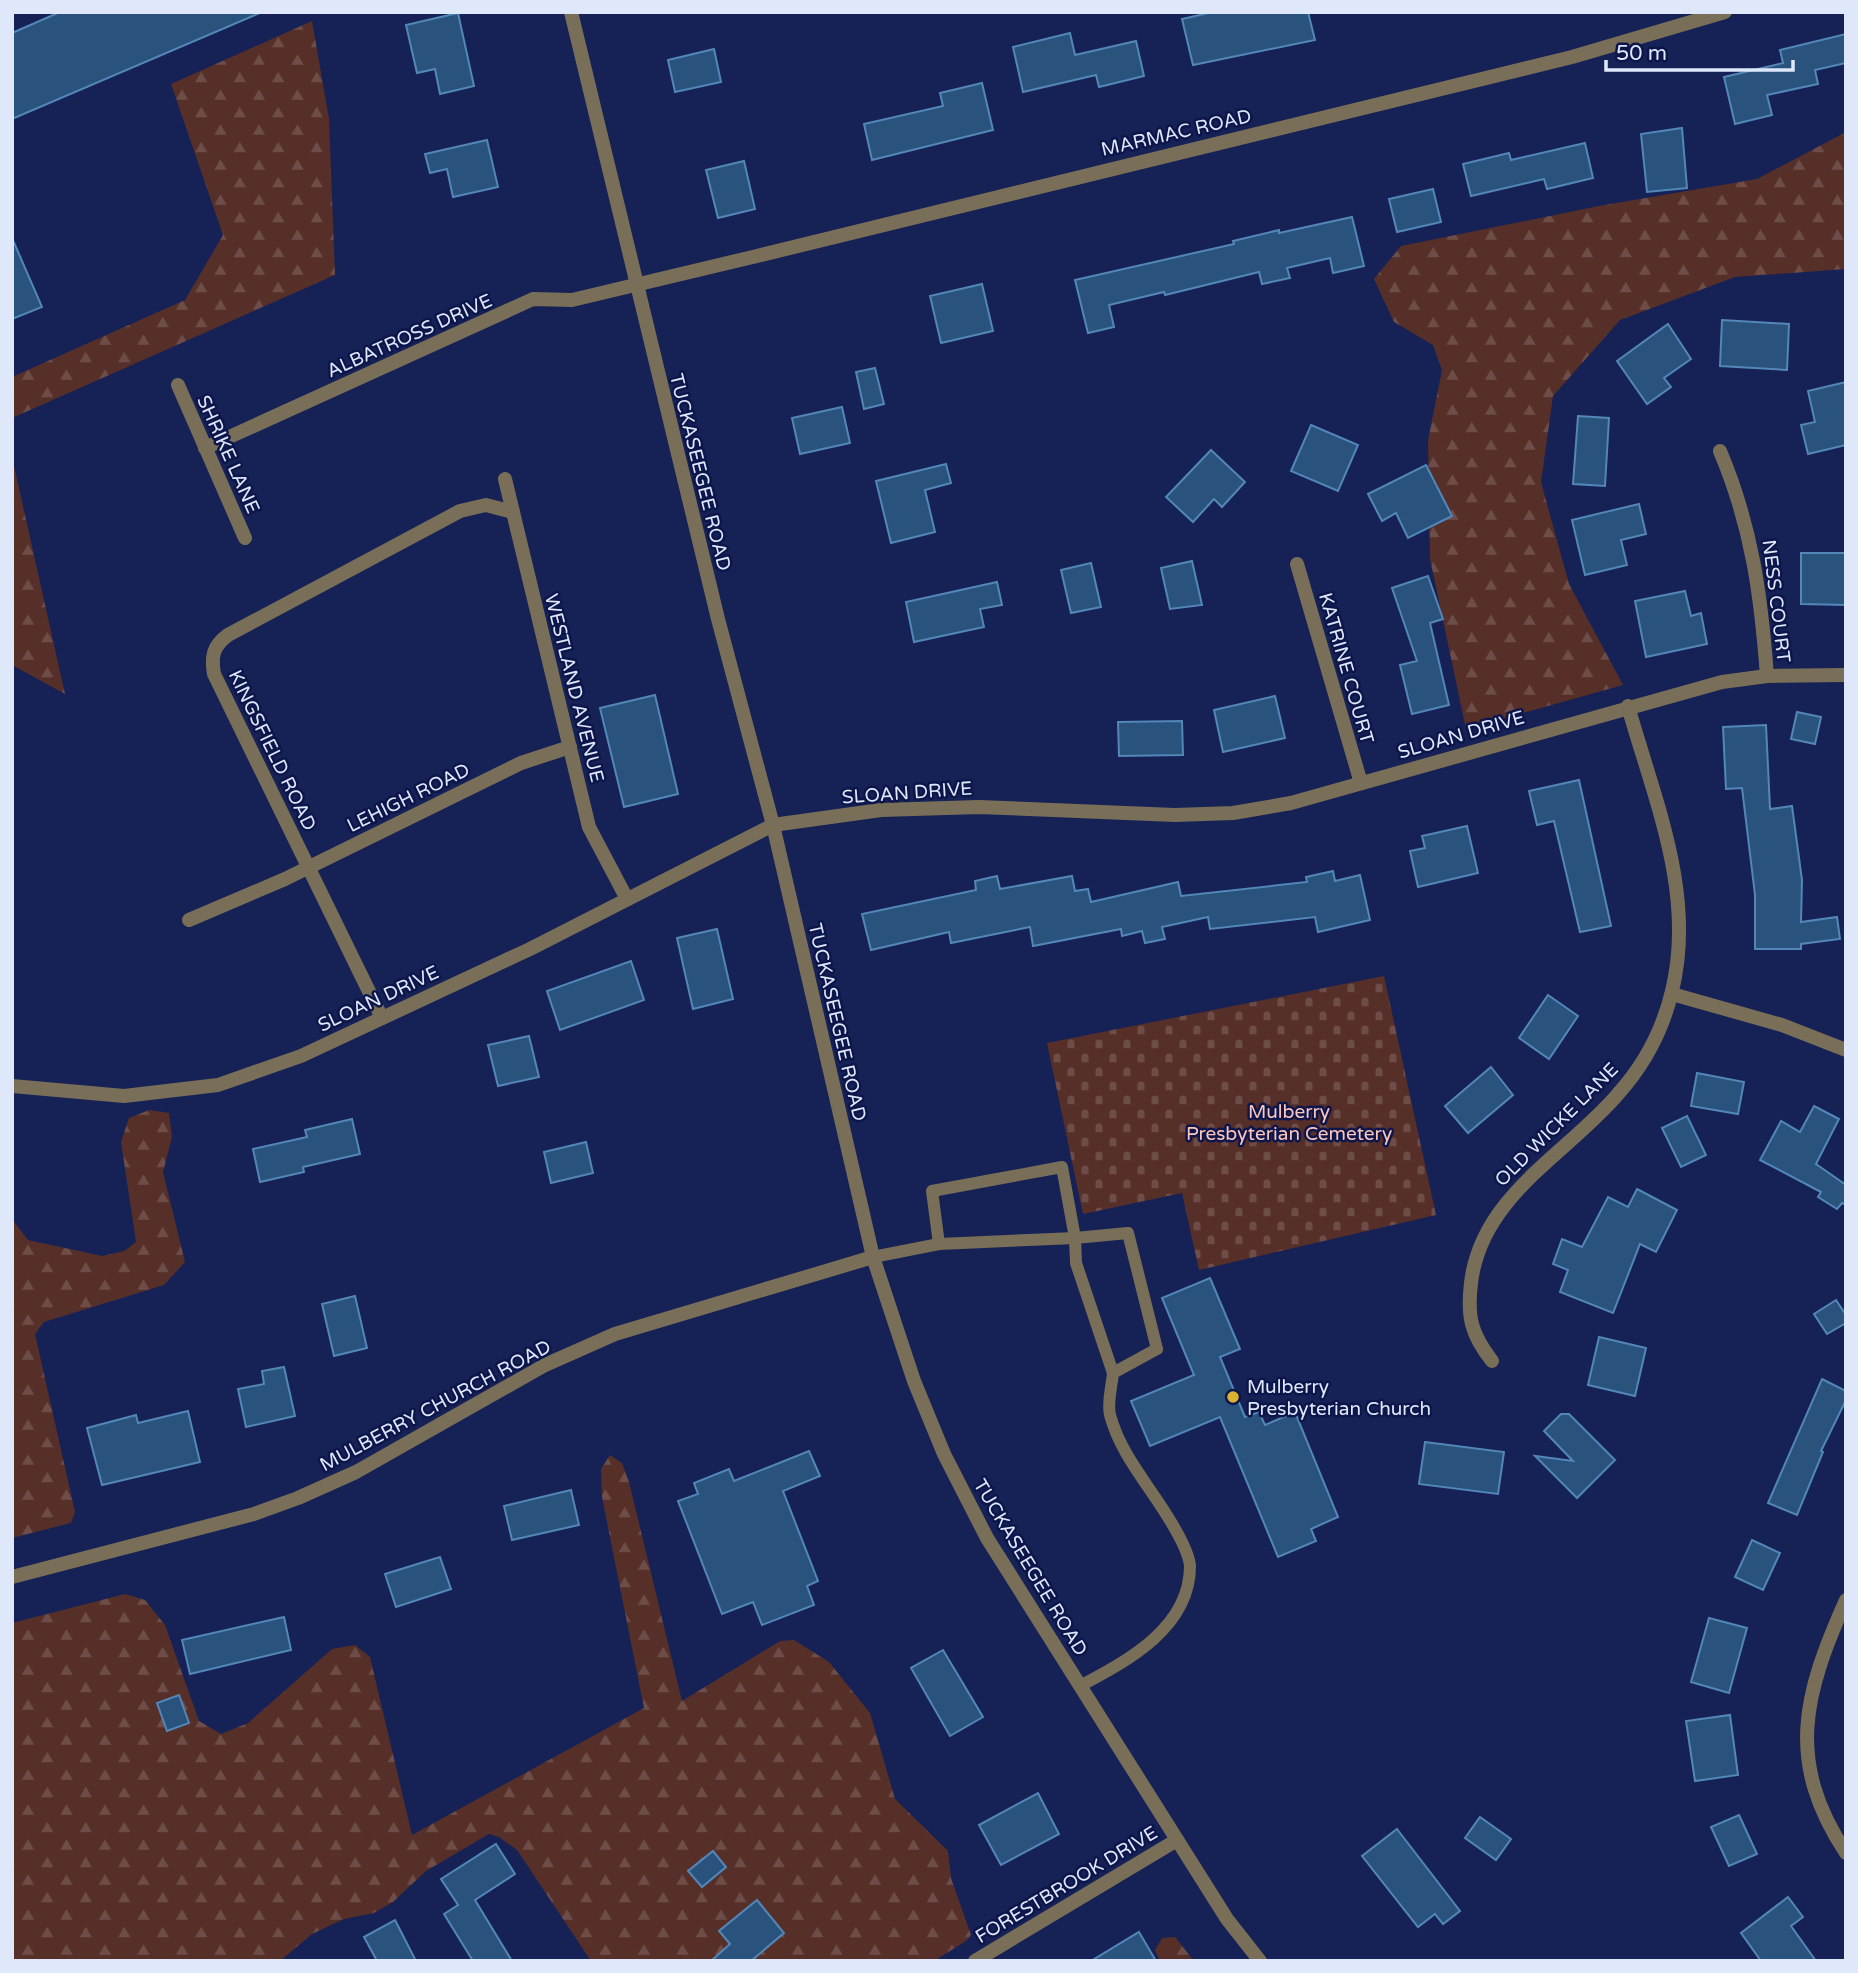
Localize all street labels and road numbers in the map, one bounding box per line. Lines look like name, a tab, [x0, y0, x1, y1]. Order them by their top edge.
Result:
street label: MARMAC ROAD	[1099, 105, 1254, 161]
street label: ALBATROSS DRIVE	[323, 290, 496, 382]
street label: TUCKASEEGEE ROAD	[665, 371, 735, 573]
street label: SHRIKE LANE	[192, 392, 264, 517]
street label: NESS COURT	[1758, 538, 1795, 664]
street label: KATRINE COURT	[1314, 590, 1378, 747]
street label: WESTLAND AVENUE	[540, 592, 608, 785]
street label: KINGSFIELD ROAD	[224, 667, 321, 834]
street label: SLOAN DRIVE	[1395, 706, 1527, 764]
street label: LEHIGH ROAD	[344, 759, 473, 837]
street label: SLOAN DRIVE	[841, 777, 973, 809]
street label: TUCKASEEGEE ROAD	[804, 921, 870, 1123]
street label: SLOAN DRIVE	[315, 961, 442, 1036]
street label: OLD WICKE LANE	[1490, 1058, 1623, 1191]
street label: MULBERRY CHURCH ROAD	[316, 1336, 555, 1476]
street label: TUCKASEEGEE ROAD	[969, 1475, 1092, 1660]
street label: FORESTBROOK DRIVE	[971, 1822, 1162, 1948]

